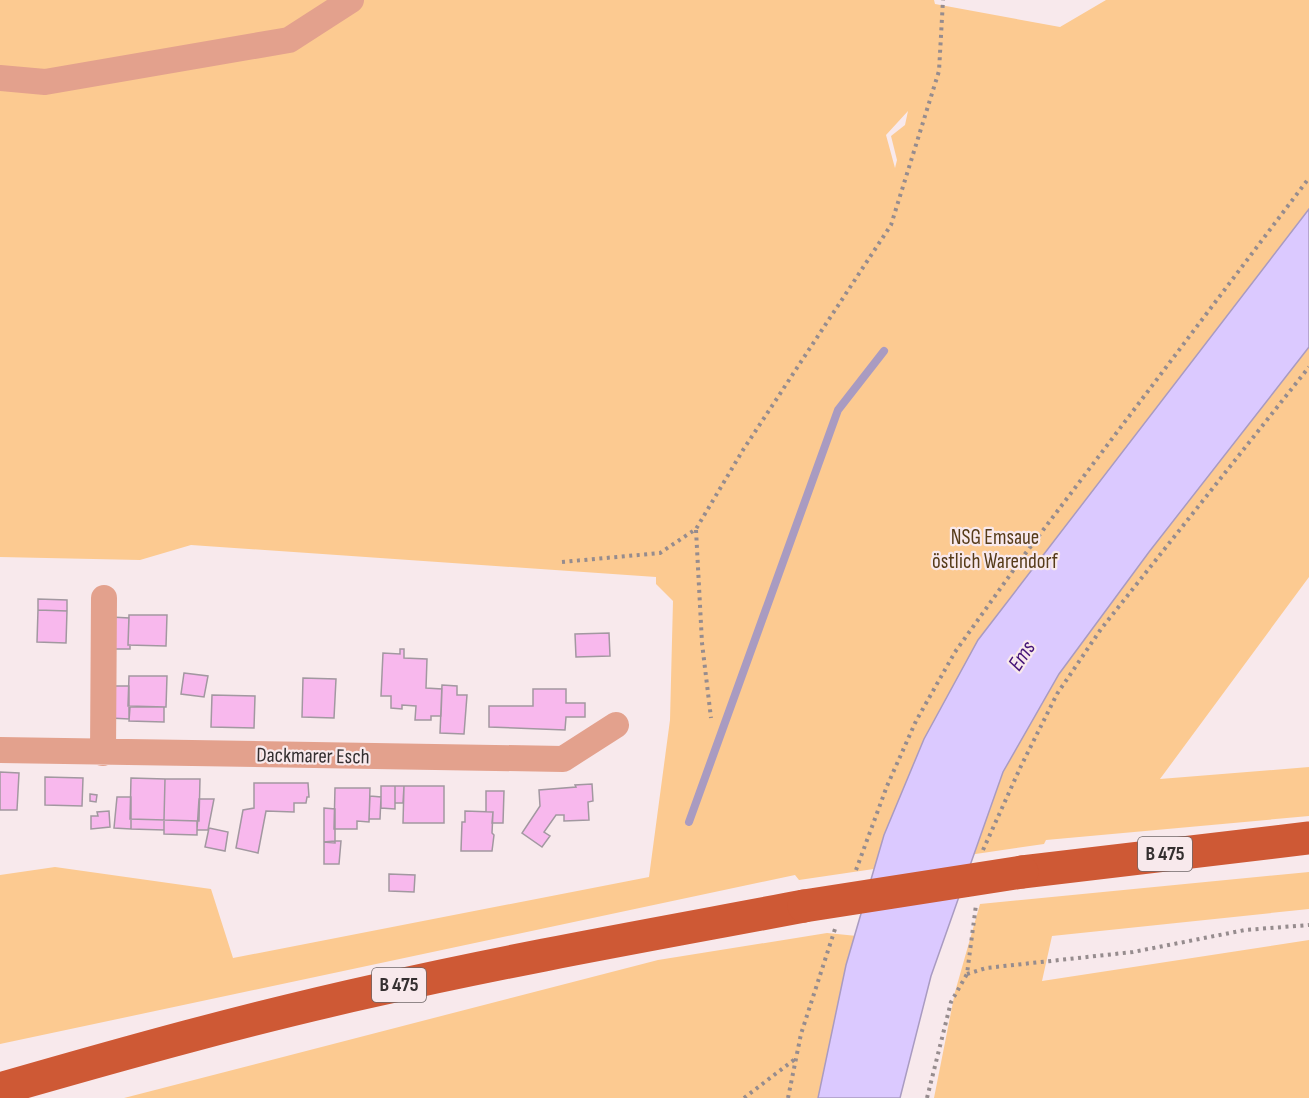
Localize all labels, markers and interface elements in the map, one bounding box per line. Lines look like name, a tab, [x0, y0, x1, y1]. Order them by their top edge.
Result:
park label: NSG Emsaue östlich Warendorf	[932, 525, 1059, 574]
water label: Ems	[1002, 636, 1042, 676]
street label: Dackmarer Esch	[256, 743, 370, 769]
road number: B 475	[1138, 837, 1192, 871]
road number: B 475	[372, 968, 426, 1002]

